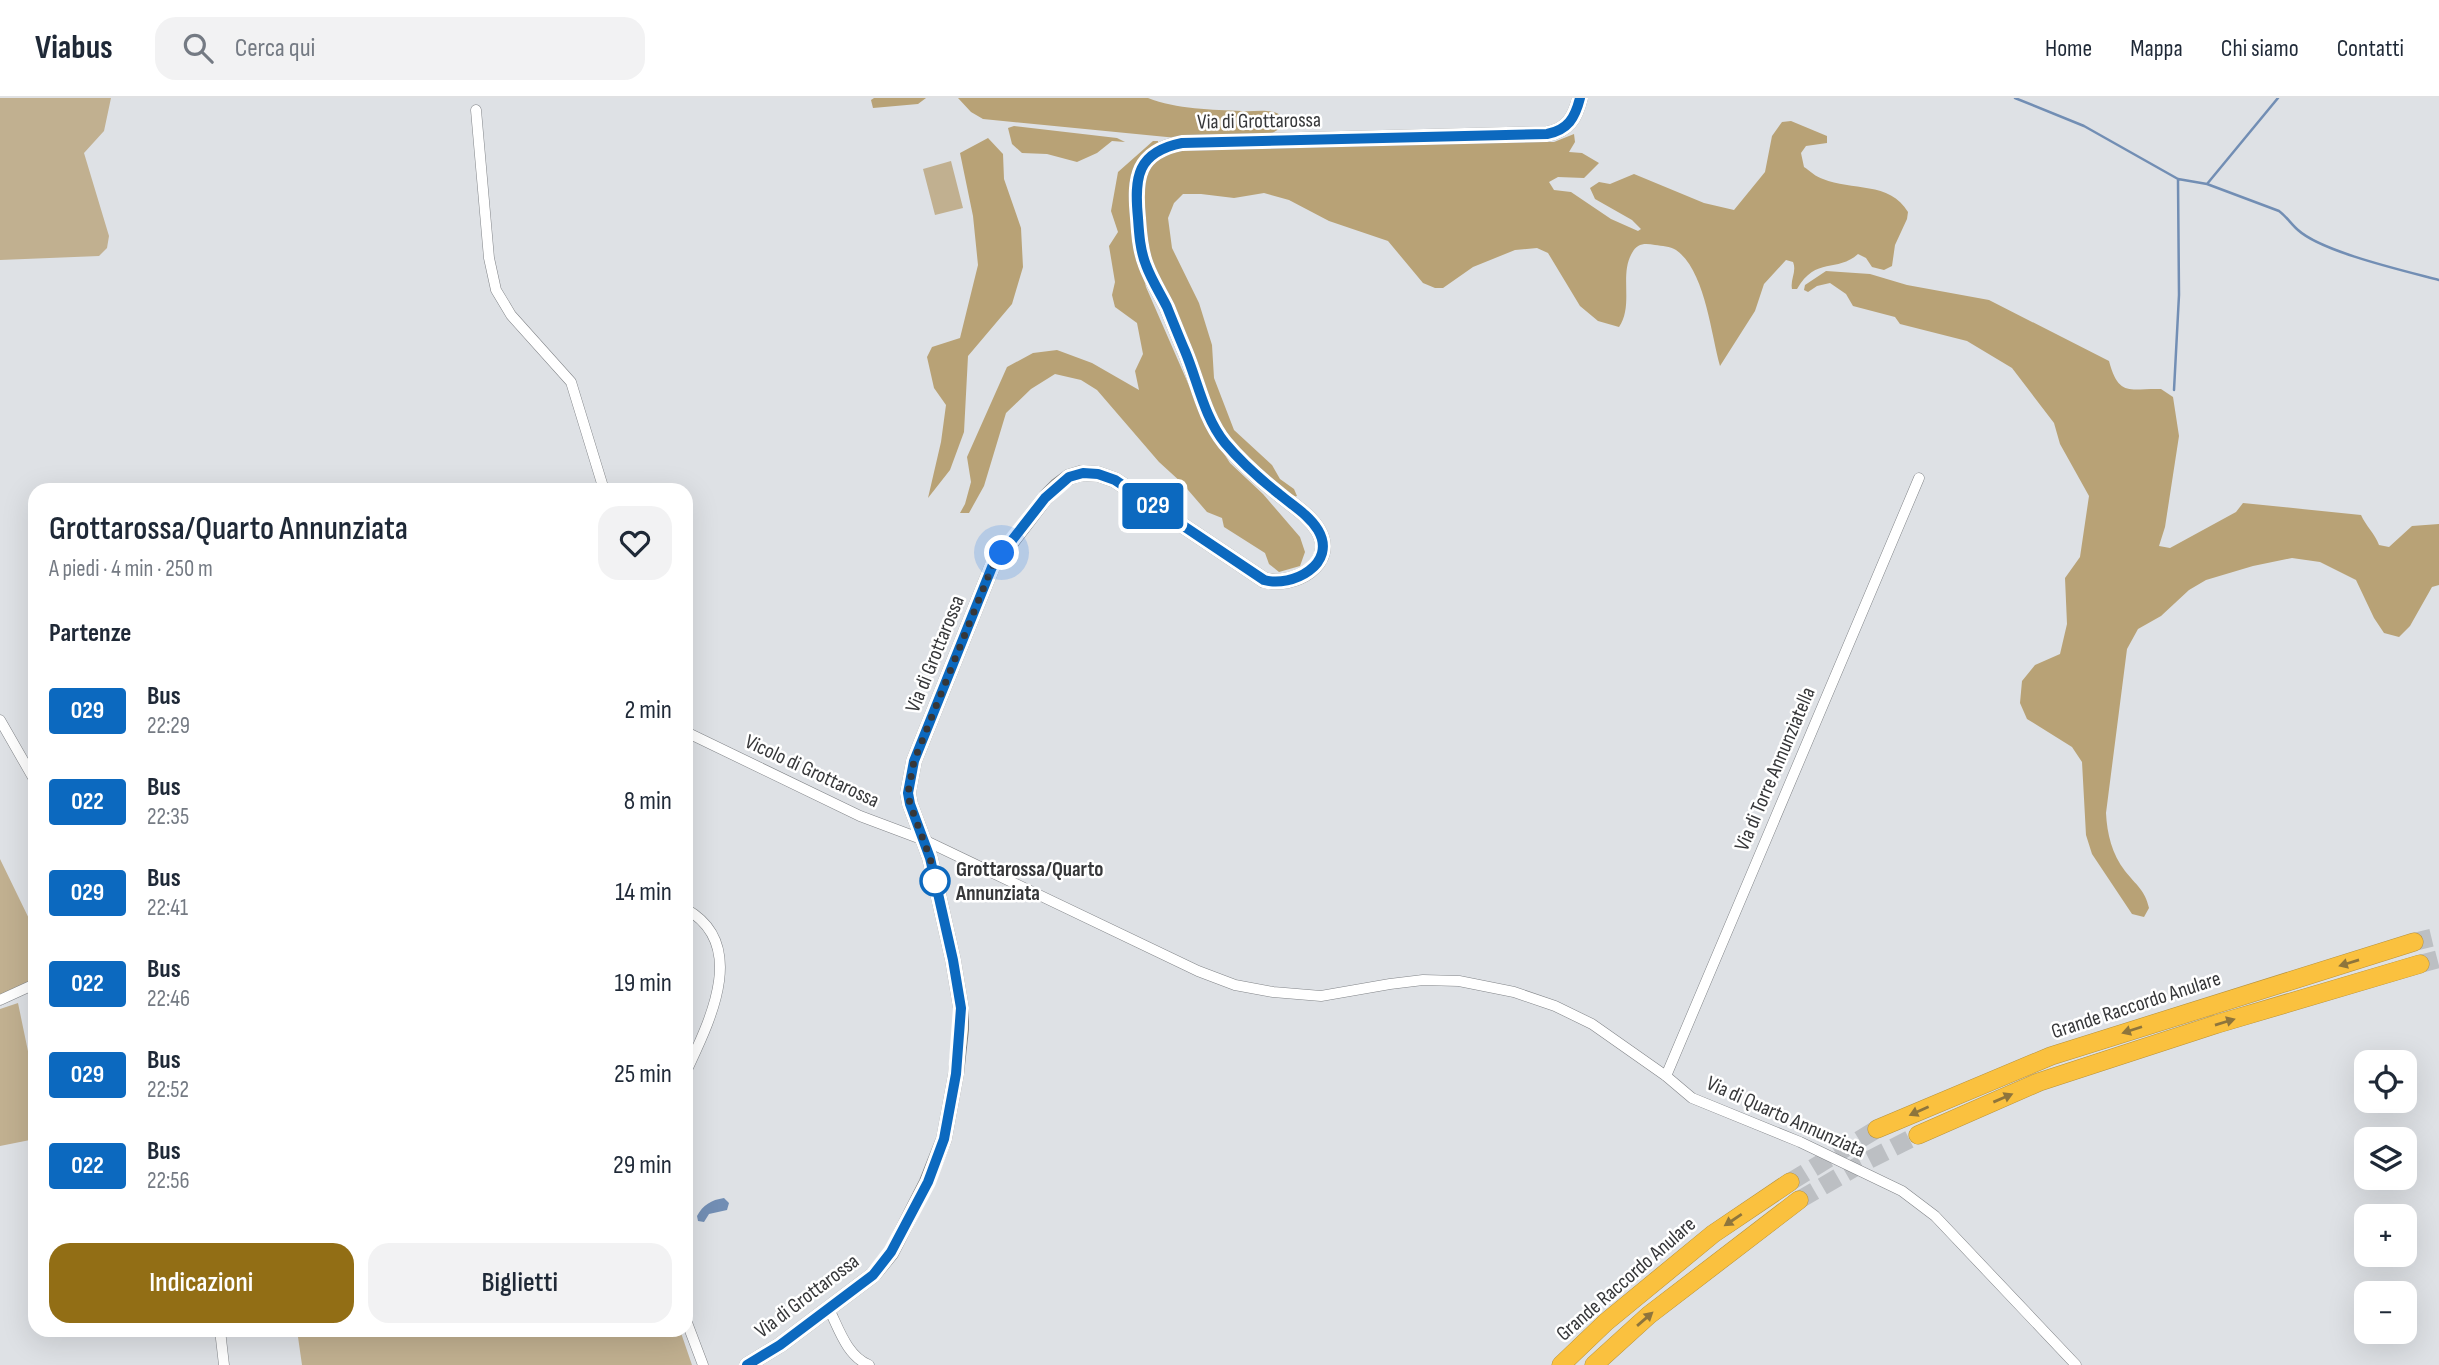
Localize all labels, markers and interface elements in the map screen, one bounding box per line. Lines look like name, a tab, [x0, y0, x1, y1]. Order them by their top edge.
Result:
search box	[155, 17, 645, 80]
text: Viabus	[35, 28, 113, 68]
icon: search	[179, 29, 217, 67]
text: Cerca qui	[235, 33, 315, 64]
text: Home	[2045, 34, 2092, 63]
text: Mappa	[2130, 34, 2183, 63]
text: Chi siamo	[2221, 34, 2299, 63]
text: Contatti	[2337, 34, 2404, 63]
street label: Via di Grottarossa	[1197, 107, 1321, 135]
line badge: 029	[1113, 483, 1193, 529]
text: 029	[1136, 491, 1170, 520]
button: heart	[598, 506, 672, 580]
text: Grottarossa/Quarto Annunziata	[49, 509, 408, 549]
your location	[984, 535, 1019, 570]
text: A piedi · 4 min · 250 m	[49, 555, 213, 583]
street label: Via di Grottarossa	[900, 592, 970, 716]
text: Partenze	[49, 618, 131, 649]
text: Bus	[147, 681, 181, 712]
street label: Via di Torre Annunziatella	[1729, 683, 1821, 855]
text: 2 min	[624, 695, 672, 726]
text: 029	[71, 696, 104, 725]
text: 22:29	[147, 712, 190, 740]
street label: Vicolo di Grottarossa	[741, 729, 883, 813]
text: Bus	[147, 772, 181, 803]
text: 8 min	[624, 786, 672, 817]
text: 022	[71, 787, 104, 816]
text: 22:35	[147, 803, 189, 831]
place label: Grottarossa/Quarto Annunziata	[955, 857, 1103, 906]
text: Bus	[147, 863, 181, 894]
marker: Grottarossa/Quarto Annunziata	[920, 866, 950, 896]
text: 14 min	[615, 877, 672, 908]
text: 029	[71, 878, 104, 907]
text: 22:41	[147, 894, 188, 922]
text: Bus	[147, 954, 181, 985]
one-way arrow	[2338, 958, 2359, 968]
street label: Grande Raccordo Anulare	[2048, 966, 2224, 1044]
text: 19 min	[615, 968, 672, 999]
text: 022	[71, 969, 104, 998]
text: 22:46	[147, 985, 190, 1013]
one-way arrow	[2214, 1016, 2235, 1026]
one-way arrow	[2121, 1025, 2142, 1036]
text: Bus	[147, 1045, 181, 1076]
map controls	[2354, 1050, 2417, 1344]
button: locate	[2354, 1050, 2417, 1113]
text: 25 min	[614, 1059, 672, 1090]
text: 029	[71, 1060, 104, 1089]
street label: Via di Quarto Annunziata	[1703, 1071, 1869, 1163]
text: 22:52	[147, 1076, 189, 1104]
one-way arrow	[1993, 1092, 2013, 1104]
one-way arrow	[1909, 1105, 1929, 1117]
button: layers	[2354, 1127, 2417, 1190]
text: Bus	[147, 1136, 181, 1167]
text: 29 min	[613, 1150, 672, 1181]
text: 022	[71, 1151, 104, 1180]
text: 22:56	[147, 1167, 190, 1195]
button: +	[2354, 1204, 2417, 1267]
street label: Grande Raccordo Anulare	[1551, 1212, 1701, 1346]
one-way arrow	[1724, 1213, 1742, 1227]
button: Indicazioni	[49, 1243, 354, 1323]
button: Biglietti	[368, 1243, 672, 1323]
street label: Via di Grottarossa	[750, 1249, 864, 1343]
button: −	[2354, 1281, 2417, 1344]
one-way arrow	[1636, 1311, 1654, 1327]

